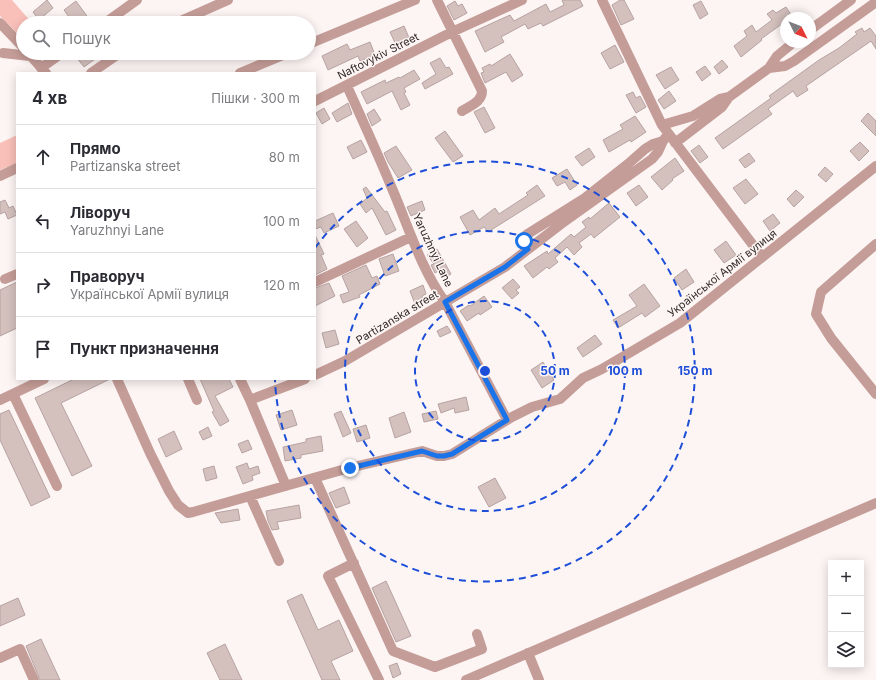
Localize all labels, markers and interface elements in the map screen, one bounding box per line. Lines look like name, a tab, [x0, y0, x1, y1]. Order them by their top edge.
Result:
north arrow	[780, 12, 816, 48]
search box	[16, 16, 316, 60]
icon: search	[30, 27, 52, 49]
text: Пошук	[62, 29, 111, 48]
street label: Naftovykiv Street	[335, 29, 421, 83]
text: 4 хв	[32, 88, 67, 108]
text: Пішки · 300 m	[211, 90, 300, 106]
text: Прямо	[70, 139, 121, 158]
icon: ahead	[32, 146, 54, 168]
text: 80 m	[269, 149, 300, 165]
text: Partizanska street	[70, 158, 180, 174]
text: Ліворуч	[70, 203, 130, 222]
icon: left	[32, 210, 54, 232]
street label: Yaruzhnyi Lane	[410, 211, 456, 289]
text: 100 m	[263, 213, 300, 229]
text: Yaruzhnyi Lane	[70, 222, 164, 238]
street label: Української Армії вулиця	[665, 226, 779, 320]
route start	[515, 232, 533, 250]
text: Праворуч	[70, 267, 144, 286]
icon: right	[32, 274, 54, 296]
text: 120 m	[264, 277, 300, 293]
text: Української Армії вулиця	[70, 286, 229, 302]
street label: Partizanska street	[353, 287, 441, 347]
icon: arrive	[32, 338, 54, 360]
text: Пункт призначення	[70, 339, 219, 358]
text: 50 m	[540, 363, 570, 378]
text: 100 m	[607, 363, 643, 378]
text: 150 m	[678, 363, 712, 378]
centre of rings	[478, 364, 492, 378]
route end	[341, 459, 359, 477]
map controls	[828, 560, 864, 668]
button: +	[828, 560, 864, 596]
button: −	[828, 596, 864, 632]
button: layers	[828, 632, 864, 668]

